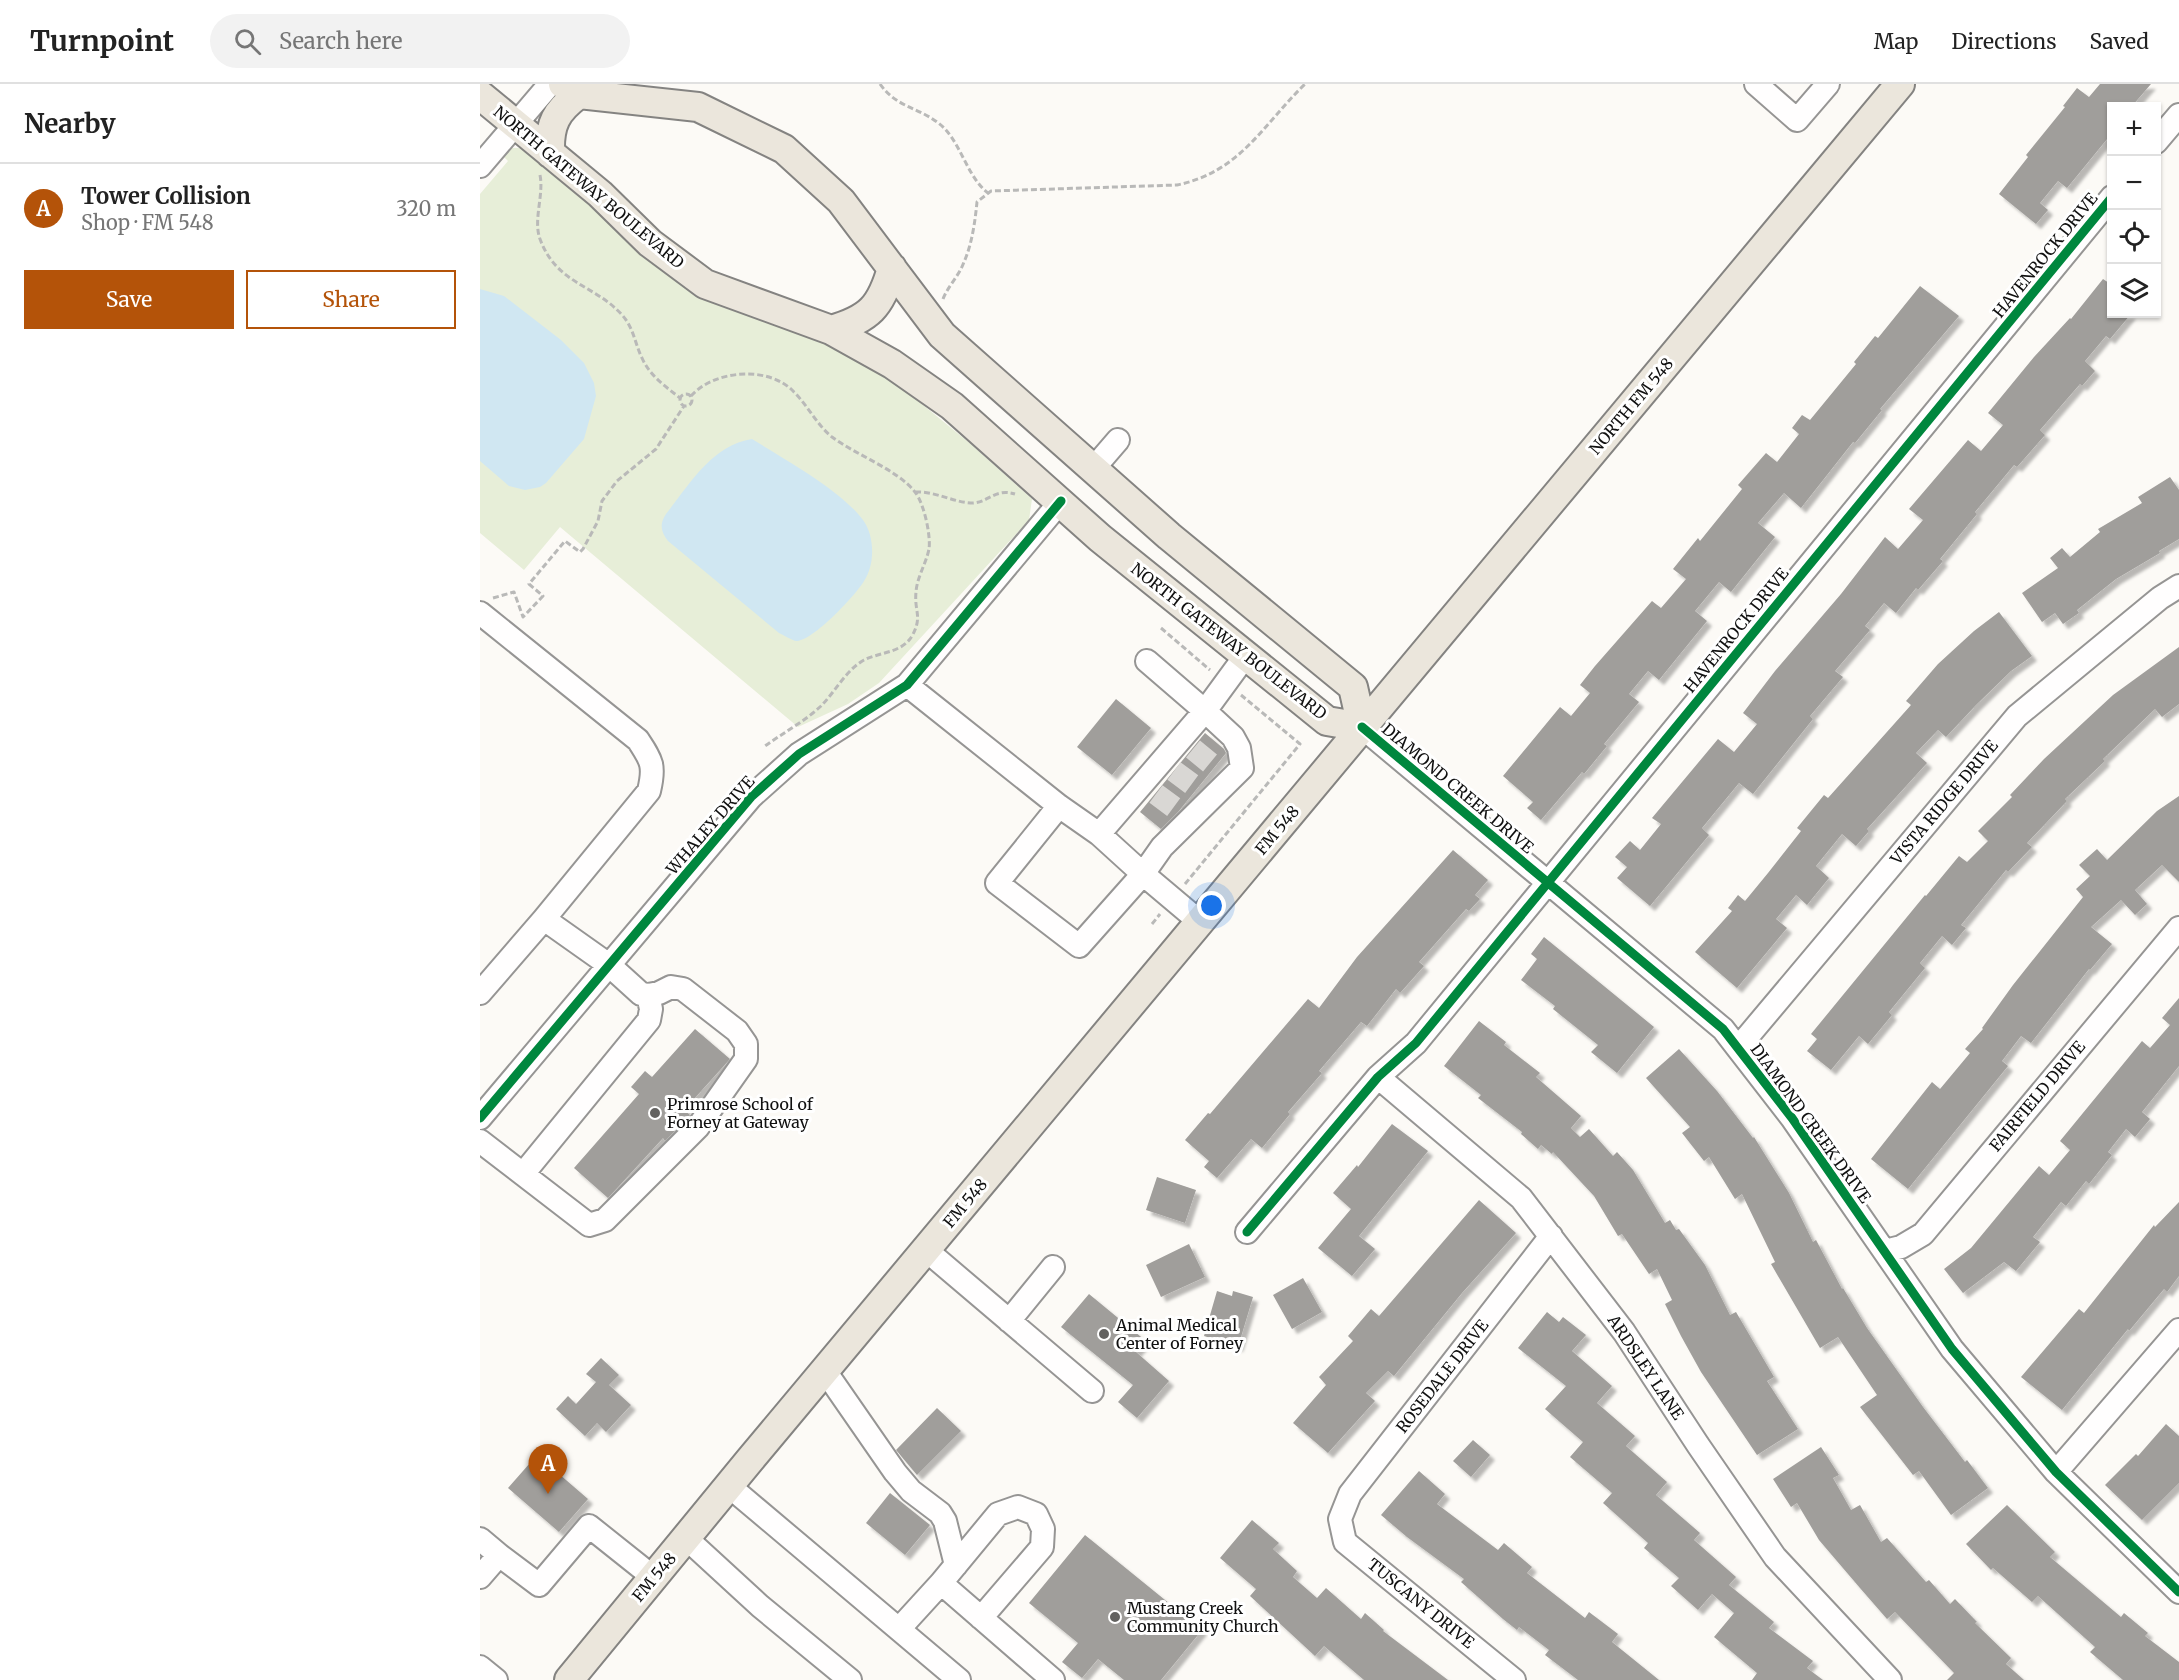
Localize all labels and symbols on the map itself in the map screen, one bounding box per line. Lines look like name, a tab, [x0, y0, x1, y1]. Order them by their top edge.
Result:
street label: NORTH GATEWAY BOULEVARD	[490, 101, 688, 273]
street label: HAVENROCK DRIVE	[1988, 188, 2102, 322]
street label: NORTH FM 548	[1585, 354, 1677, 458]
street label: NORTH GATEWAY BOULEVARD	[1127, 558, 1331, 724]
street label: HAVENROCK DRIVE	[1679, 563, 1793, 697]
street label: DIAMOND CREEK DRIVE	[1378, 719, 1539, 858]
street label: VISTA RIDGE DRIVE	[1885, 735, 2002, 869]
street label: WHALEY DRIVE	[661, 771, 759, 879]
street label: FM 548	[1251, 802, 1303, 858]
your location	[1197, 891, 1226, 920]
street label: FAIRFIELD DRIVE	[1985, 1036, 2090, 1155]
street label: DIAMOND CREEK DRIVE	[1747, 1040, 1876, 1207]
place label: Primrose School of Forney at Gateway	[667, 1094, 814, 1132]
marker: Primrose School of Forney at Gateway	[648, 1106, 662, 1120]
street label: FM 548	[939, 1175, 991, 1231]
street label: ARDSLEY LANE	[1603, 1310, 1689, 1424]
place label: Animal Medical Center of Forney	[1115, 1315, 1244, 1353]
street label: ROSEDALE DRIVE	[1392, 1315, 1493, 1437]
marker: Animal Medical Center of Forney	[1097, 1327, 1111, 1341]
pin: A	[528, 1444, 568, 1494]
street label: FM 548	[628, 1549, 680, 1605]
street label: TUSCANY DRIVE	[1364, 1554, 1479, 1653]
place label: Mustang Creek Community Church	[1127, 1598, 1279, 1636]
marker: Mustang Creek Community Church	[1108, 1610, 1122, 1624]

